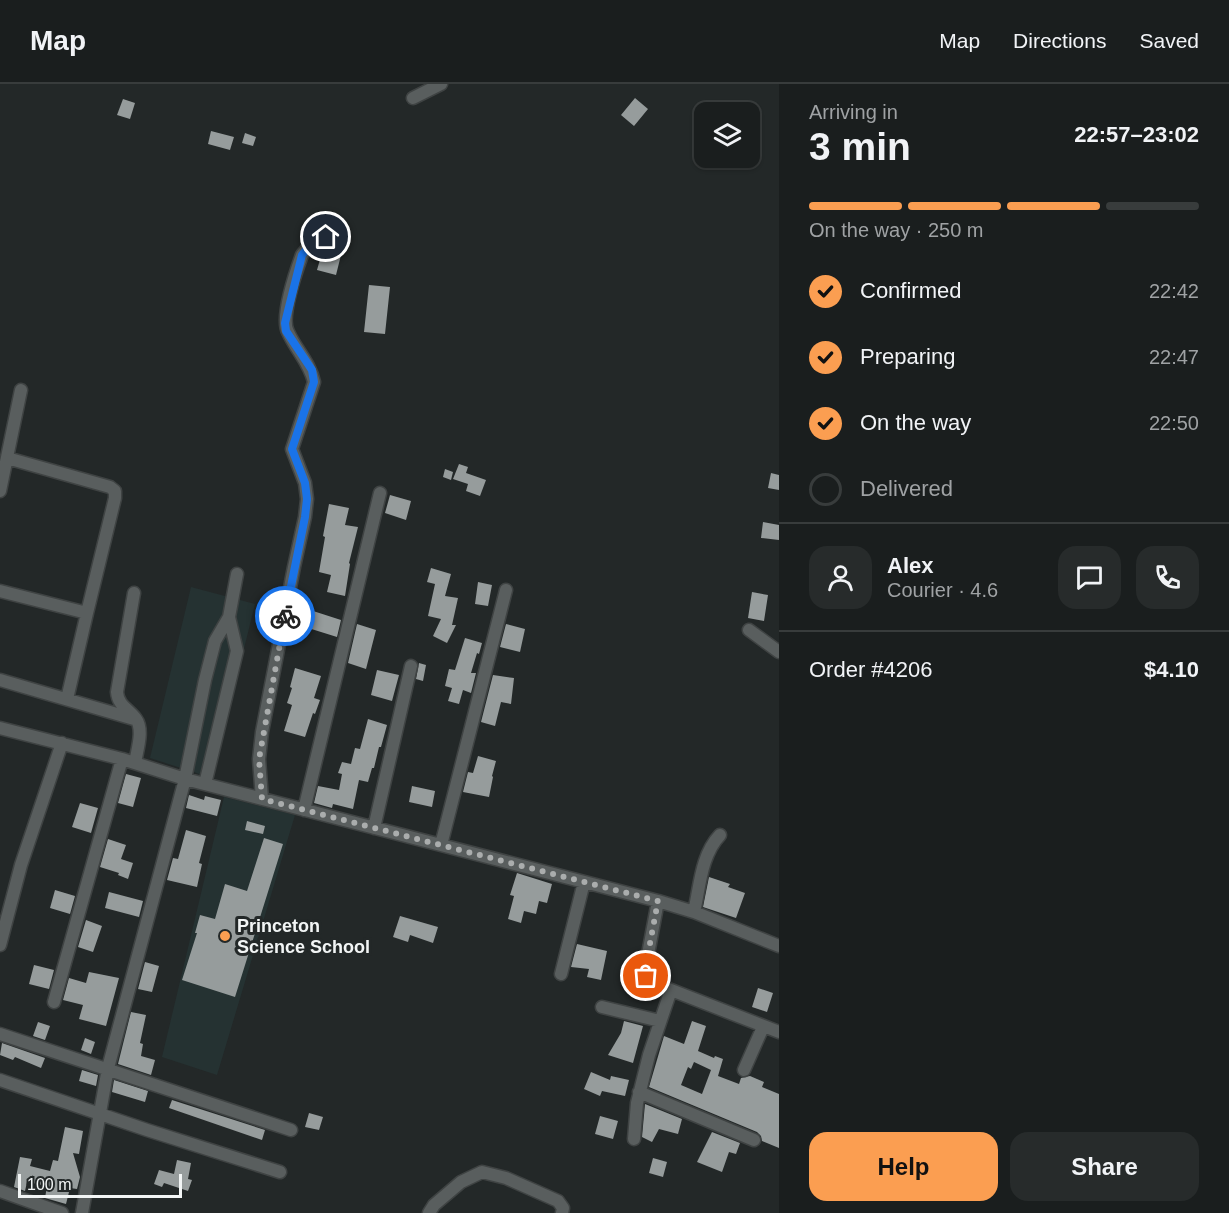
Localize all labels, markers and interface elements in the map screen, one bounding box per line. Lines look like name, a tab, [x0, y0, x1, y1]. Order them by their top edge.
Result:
text: Map	[30, 25, 86, 56]
text: Map	[939, 29, 980, 52]
text: Directions	[1013, 29, 1106, 52]
text: Saved	[1139, 29, 1199, 52]
text: Arriving in	[809, 101, 898, 123]
map controls	[694, 102, 760, 168]
button: layers	[694, 102, 760, 168]
text: 22:57–23:02	[1074, 122, 1199, 147]
text: 3 min	[809, 125, 911, 168]
pin	[300, 211, 351, 262]
text: On the way · 250 m	[809, 219, 984, 241]
icon: home	[309, 220, 342, 253]
icon: check	[809, 275, 842, 308]
text: Confirmed	[860, 278, 961, 303]
text: 22:42	[1149, 280, 1199, 302]
icon: check	[809, 341, 842, 374]
text: Preparing	[860, 344, 955, 369]
text: 22:47	[1149, 346, 1199, 368]
icon: check	[809, 407, 842, 440]
text: On the way	[860, 410, 971, 435]
text: 22:50	[1149, 412, 1199, 434]
text: Delivered	[860, 476, 953, 501]
button: person	[809, 546, 872, 609]
button: chat	[1058, 546, 1121, 609]
button: phone	[1136, 546, 1199, 609]
text: Alex	[887, 553, 933, 578]
text: Courier · 4.6	[887, 579, 998, 601]
courier	[255, 586, 315, 646]
icon: bike	[269, 600, 302, 633]
text: Order #4206	[809, 657, 933, 682]
text: $4.10	[1144, 657, 1199, 682]
place label: Princeton Science School	[237, 916, 370, 957]
marker: Princeton Science School	[218, 929, 232, 943]
pin	[620, 950, 671, 1001]
icon: bag	[629, 959, 662, 992]
button: Help	[809, 1132, 998, 1201]
button: Share	[1010, 1132, 1199, 1201]
scale bar	[18, 1171, 182, 1198]
text: 100 m	[27, 1176, 71, 1193]

